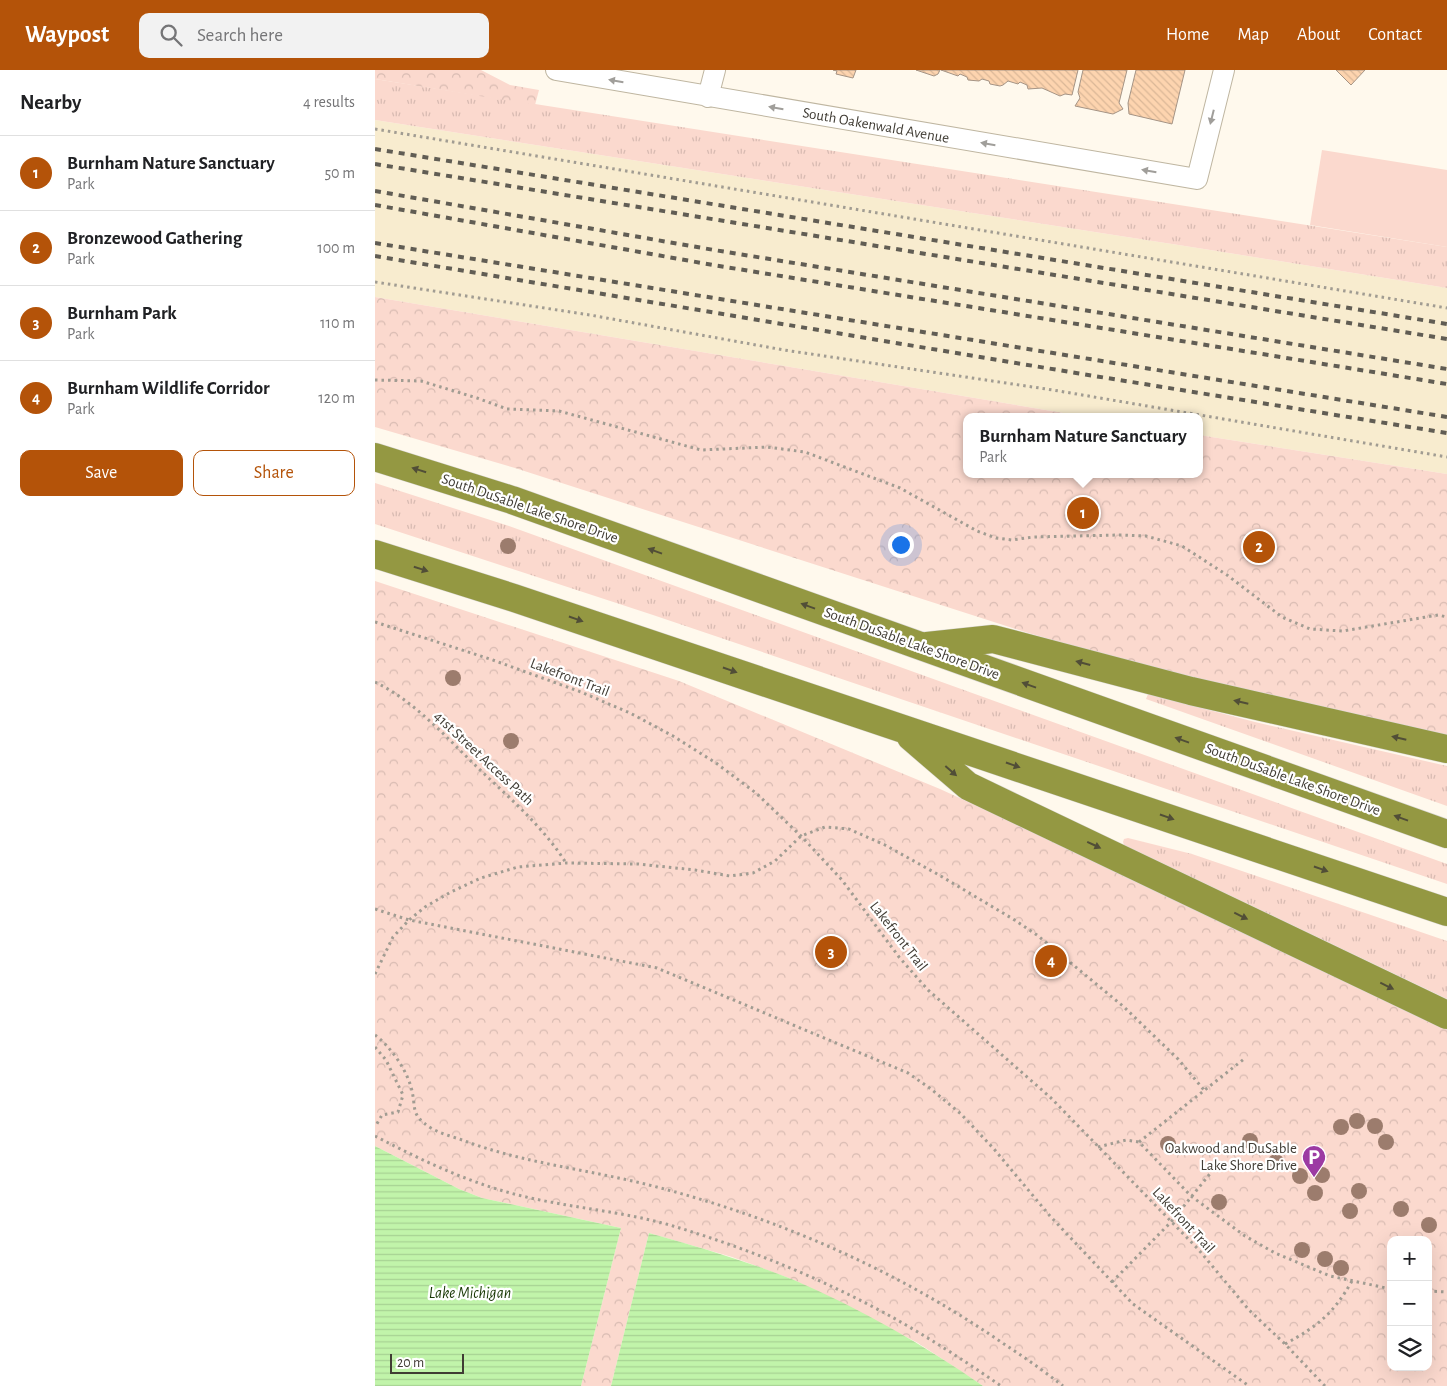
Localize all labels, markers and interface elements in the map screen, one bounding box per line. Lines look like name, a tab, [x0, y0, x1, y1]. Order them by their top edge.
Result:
search box	[139, 13, 489, 58]
icon: search	[157, 21, 185, 49]
text: Waypost	[25, 23, 109, 47]
text: Search here	[197, 26, 283, 45]
text: Home	[1166, 26, 1209, 44]
text: Map	[1237, 26, 1269, 44]
text: About	[1297, 26, 1340, 44]
text: Contact	[1368, 26, 1422, 44]
one-way arrow	[608, 76, 624, 84]
text: Nearby	[20, 92, 81, 113]
text: 4 results	[303, 94, 355, 110]
one-way arrow	[768, 104, 784, 112]
street label: South Oakenwald Avenue	[801, 105, 951, 146]
one-way arrow	[1208, 110, 1216, 125]
one-way arrow	[980, 139, 996, 147]
text: Burnham Nature Sanctuary	[67, 154, 275, 173]
text: 1	[33, 165, 39, 181]
text: 50 m	[324, 165, 355, 181]
one-way arrow	[1140, 166, 1156, 174]
text: Park	[67, 176, 95, 192]
text: Bronzewood Gathering	[67, 229, 242, 248]
text: 2	[32, 240, 40, 256]
text: 100 m	[317, 240, 355, 256]
text: Park	[67, 251, 95, 267]
text: Burnham Park	[67, 304, 177, 323]
text: 3	[33, 315, 39, 331]
text: 110 m	[320, 315, 355, 331]
text: Park	[67, 326, 95, 342]
text: Burnham Wildlife Corridor	[67, 379, 270, 398]
text: 4	[32, 390, 40, 406]
text: 120 m	[318, 390, 355, 406]
text: Park	[67, 401, 95, 417]
popup	[963, 413, 1203, 478]
text: Burnham Nature Sanctuary	[979, 427, 1187, 446]
text: Park	[979, 449, 1007, 465]
button: Save	[20, 450, 183, 496]
button: Share	[193, 450, 355, 496]
one-way arrow	[411, 466, 426, 474]
street label: South DuSable Lake Shore Drive	[440, 471, 620, 546]
pin: 1	[1067, 494, 1099, 532]
pin: 2	[1243, 528, 1275, 566]
your location	[888, 532, 914, 558]
one-way arrow	[647, 547, 662, 555]
one-way arrow	[414, 565, 429, 573]
one-way arrow	[800, 602, 815, 610]
street label: South DuSable Lake Shore Drive	[822, 605, 1002, 682]
one-way arrow	[569, 615, 584, 623]
street label: Lakefront Trail	[528, 655, 612, 699]
one-way arrow	[1076, 658, 1091, 666]
one-way arrow	[723, 667, 738, 675]
one-way arrow	[1021, 681, 1036, 689]
one-way arrow	[1232, 698, 1248, 706]
street label: 41st Street Access Path	[431, 708, 536, 808]
one-way arrow	[1392, 734, 1407, 742]
one-way arrow	[1174, 736, 1189, 744]
street label: South DuSable Lake Shore Drive	[1203, 741, 1383, 818]
one-way arrow	[1006, 762, 1021, 770]
one-way arrow	[944, 765, 957, 776]
one-way arrow	[1393, 813, 1408, 821]
one-way arrow	[1160, 814, 1175, 822]
one-way arrow	[1087, 841, 1101, 849]
one-way arrow	[1314, 866, 1329, 874]
street label: Lakefront Trail	[867, 899, 930, 974]
one-way arrow	[1234, 912, 1248, 920]
pin: 3	[815, 933, 847, 971]
pin: 4	[1035, 942, 1067, 980]
one-way arrow	[1380, 982, 1394, 990]
place label: Oakwood and DuSable Lake Shore Drive	[1165, 1141, 1297, 1173]
parking icon: Oakwood and DuSable Lake Shore Drive	[1301, 1144, 1327, 1178]
street label: Lakefront Trail	[1150, 1185, 1218, 1256]
map controls	[1387, 1236, 1432, 1371]
button: +	[1387, 1236, 1432, 1281]
button: −	[1387, 1281, 1432, 1326]
water label: Lake Michigan	[429, 1285, 511, 1301]
button: layers	[1387, 1326, 1432, 1371]
scale bar	[390, 1351, 464, 1374]
text: 20 m	[397, 1356, 424, 1370]

